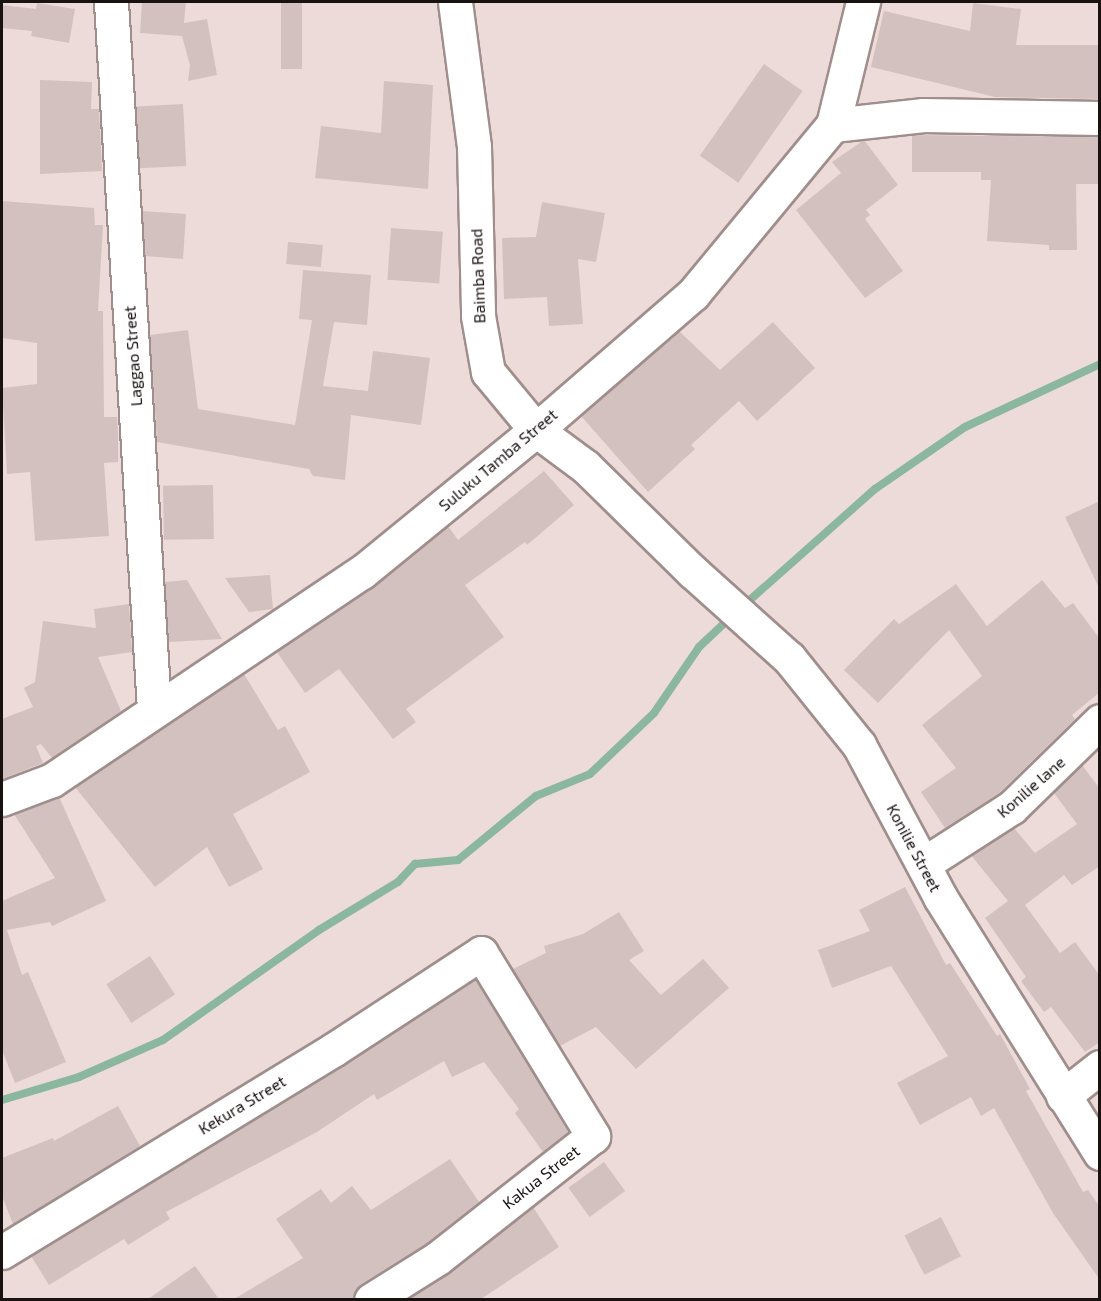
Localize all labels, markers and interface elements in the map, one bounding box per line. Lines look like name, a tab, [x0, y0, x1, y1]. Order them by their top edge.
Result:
street label: Baimba Road	[467, 228, 489, 324]
street label: Laggao Street	[120, 305, 146, 407]
street label: Suluku Tamba Street	[435, 405, 561, 515]
street label: Konilie lane	[993, 752, 1069, 822]
street label: Konilie Street	[883, 801, 945, 895]
street label: Kekura Street	[195, 1071, 289, 1139]
street label: Kakua Street	[499, 1141, 583, 1213]

